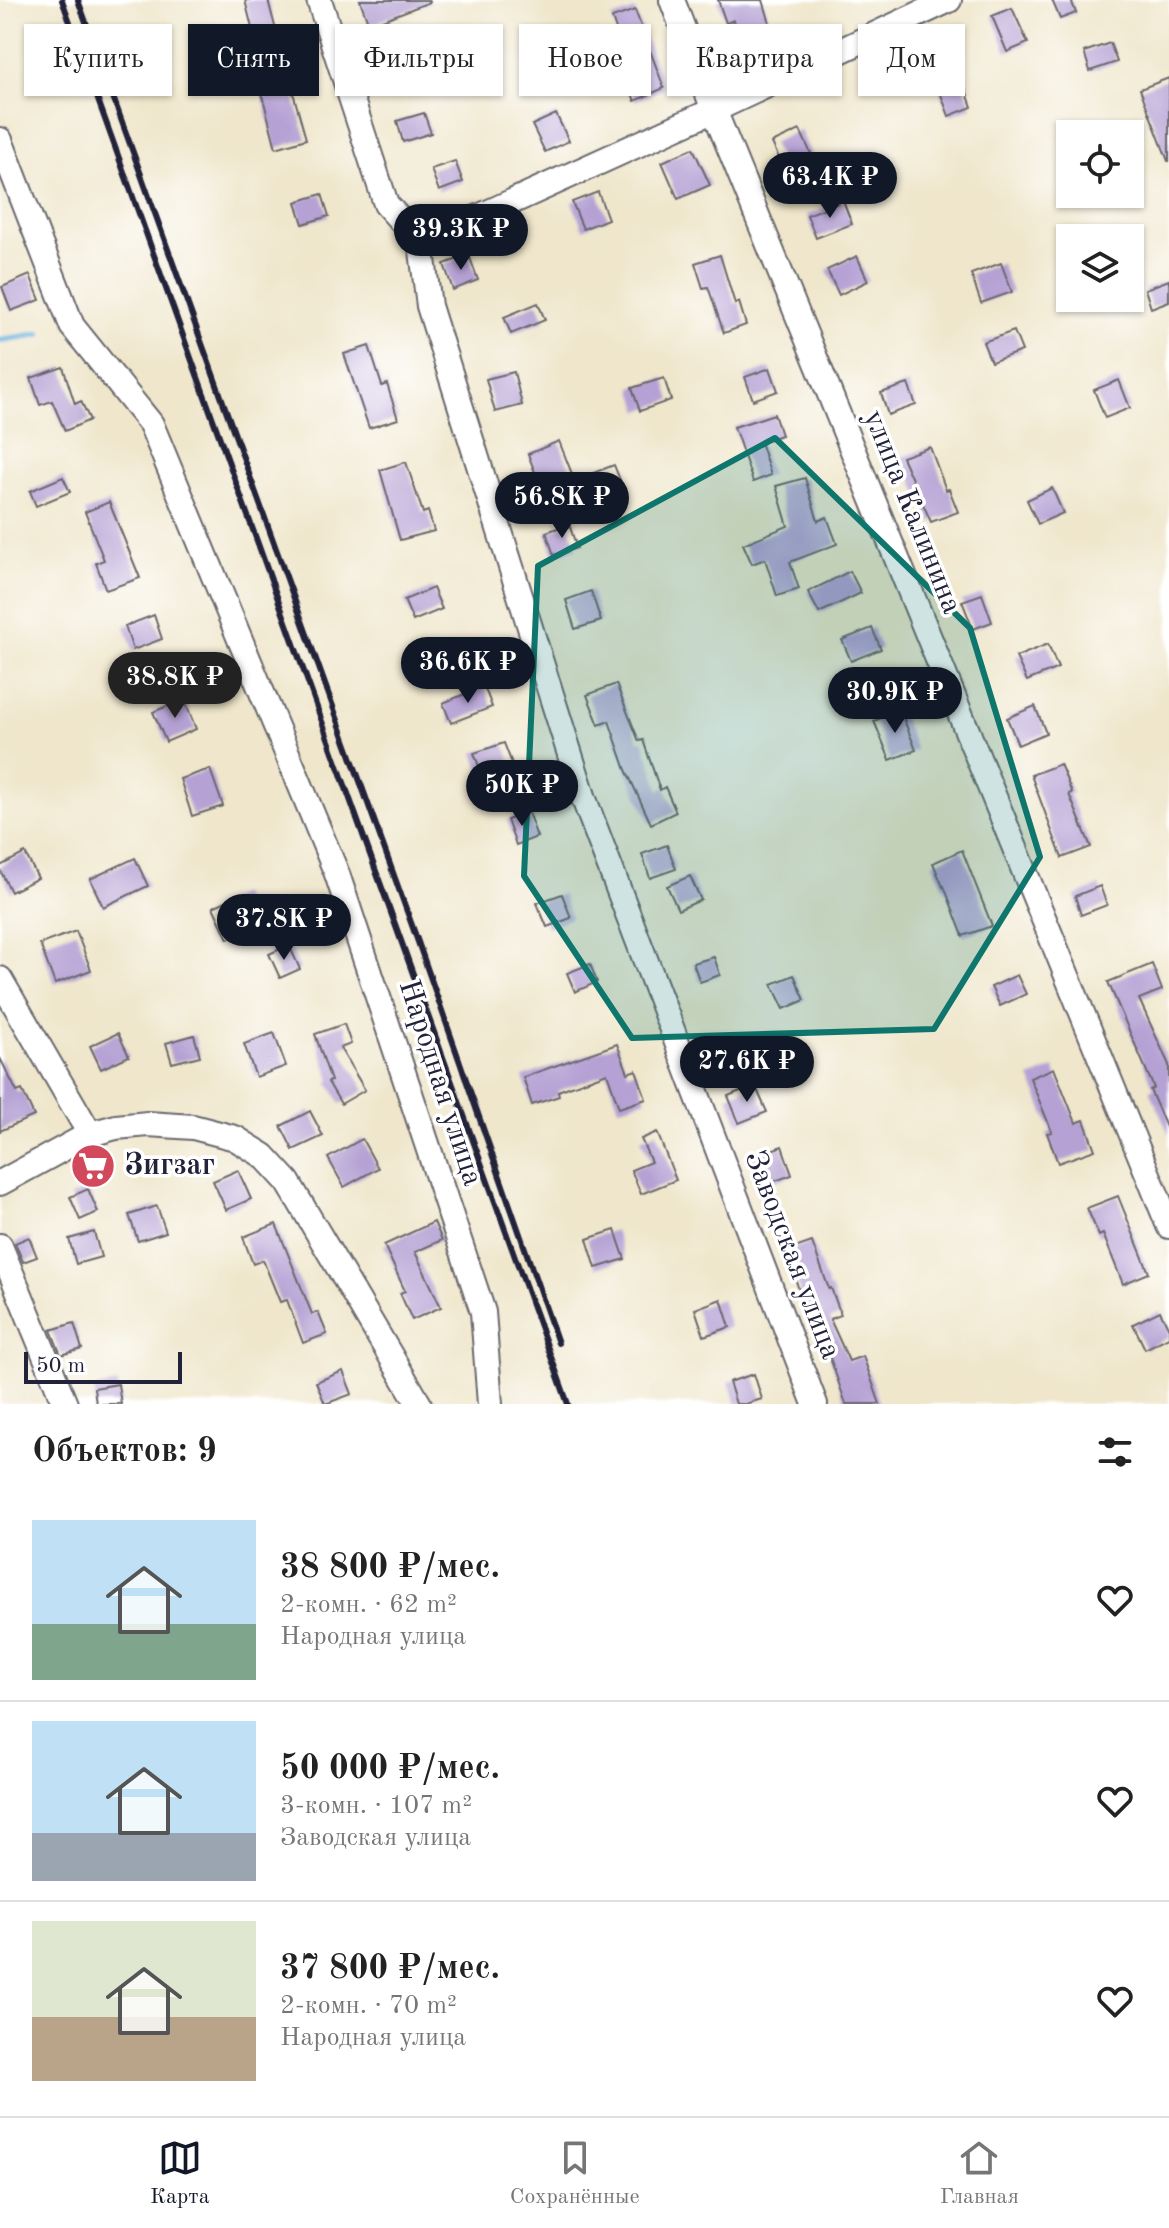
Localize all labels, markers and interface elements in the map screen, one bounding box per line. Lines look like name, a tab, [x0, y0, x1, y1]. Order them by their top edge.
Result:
chip: Купить	[24, 24, 172, 96]
chip: Снять	[188, 24, 319, 96]
chip: Фильтры	[335, 24, 503, 96]
chip: Новое	[519, 24, 651, 96]
chip: Квартира	[667, 24, 842, 96]
chip: Дом	[858, 24, 965, 96]
map controls	[1056, 120, 1144, 312]
button: locate	[1056, 120, 1144, 208]
pin: 63.4K ₽	[756, 152, 904, 220]
text: 63.4K ₽	[781, 165, 879, 191]
pin: 39.3K ₽	[387, 204, 535, 272]
text: 39.3K ₽	[412, 217, 510, 243]
button: layers	[1056, 224, 1144, 312]
street label: улица Калинина	[857, 406, 967, 618]
pin: 56.8K ₽	[488, 472, 636, 540]
text: 56.8K ₽	[513, 485, 611, 511]
pin: 36.6K ₽	[394, 637, 542, 705]
text: 36.6K ₽	[419, 650, 517, 676]
pin: 38.8K ₽	[101, 652, 249, 720]
text: 38.8K ₽	[126, 665, 224, 691]
pin: 30.9K ₽	[821, 667, 969, 735]
text: 30.9K ₽	[846, 680, 944, 706]
pin: 50K ₽	[466, 760, 578, 828]
text: 50K ₽	[484, 773, 560, 799]
pin: 37.8K ₽	[210, 894, 358, 962]
text: 37.8K ₽	[235, 907, 333, 933]
street label: Народная улица	[393, 976, 487, 1190]
pin: 27.6K ₽	[673, 1036, 821, 1104]
text: 27.6K ₽	[698, 1049, 796, 1075]
supermarket icon: Зигзаг	[69, 1142, 117, 1190]
street label: Заводская улица	[739, 1147, 846, 1363]
place label: Зигзаг	[124, 1151, 215, 1181]
scale bar	[24, 1348, 182, 1384]
text: 50 m	[36, 1355, 85, 1377]
icon: filters	[1093, 1430, 1137, 1474]
text: Объектов: 9	[32, 1435, 217, 1469]
text: 38 800 ₽/мес.	[280, 1551, 500, 1585]
icon: home	[96, 1552, 192, 1648]
icon: heart	[1093, 1578, 1137, 1622]
text: 2-комн. · 62 m²	[280, 1592, 457, 1618]
text: Народная улица	[280, 1624, 466, 1650]
text: 50 000 ₽/мес.	[280, 1752, 500, 1786]
icon: home	[96, 1753, 192, 1849]
icon: heart	[1093, 1779, 1137, 1823]
text: 3-комн. · 107 m²	[280, 1793, 472, 1819]
text: Заводская улица	[280, 1825, 471, 1851]
text: 37 800 ₽/мес.	[280, 1952, 500, 1986]
icon: home	[96, 1953, 192, 2049]
icon: heart	[1093, 1979, 1137, 2023]
text: 2-комн. · 70 m²	[280, 1993, 457, 2019]
text: Народная улица	[280, 2025, 466, 2051]
tab: Карта	[150, 2136, 210, 2211]
tab: Сохранённые	[510, 2136, 640, 2211]
tab: Главная	[940, 2136, 1019, 2211]

